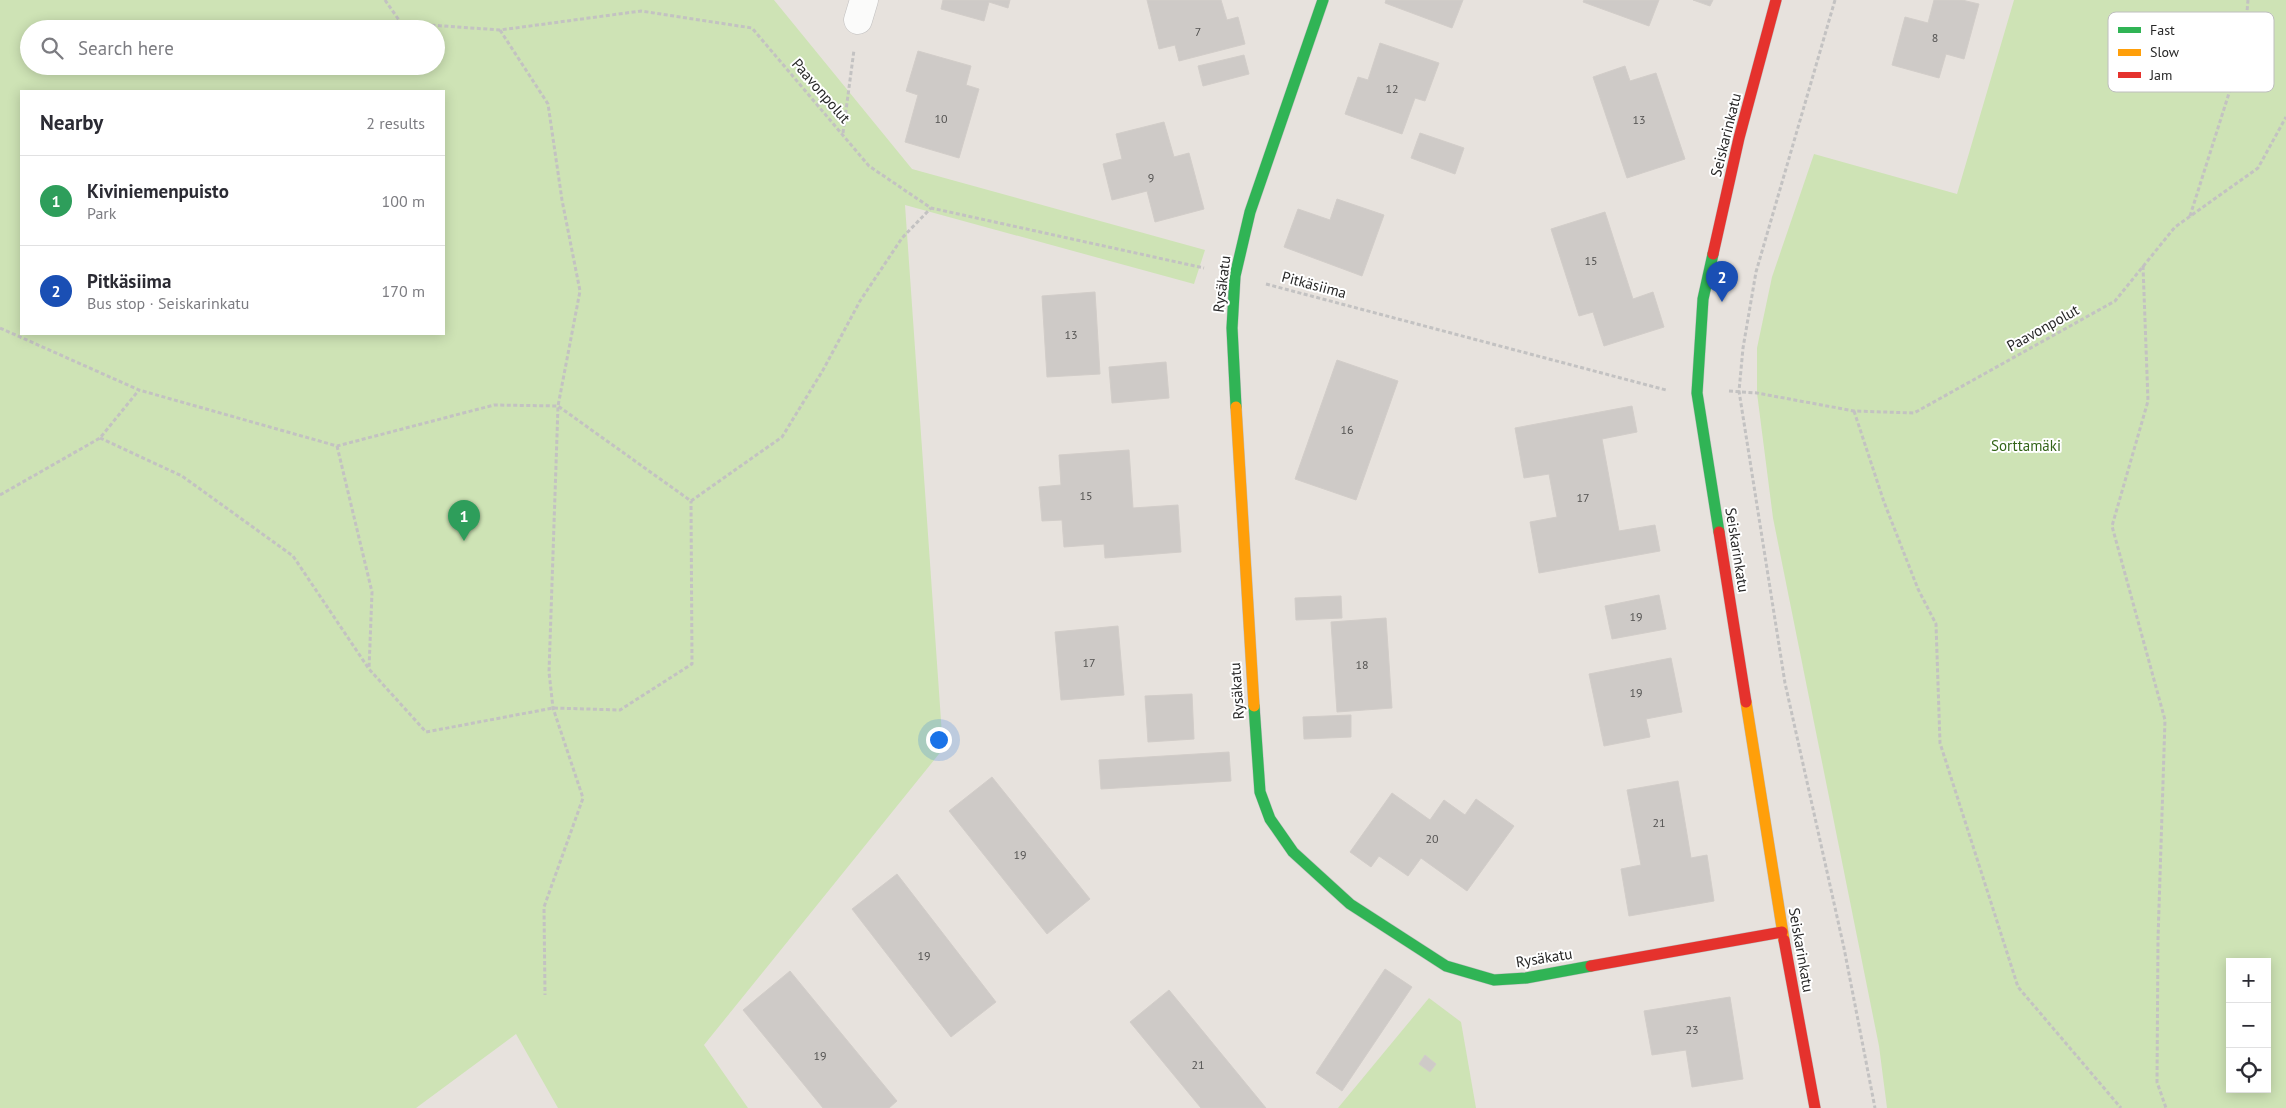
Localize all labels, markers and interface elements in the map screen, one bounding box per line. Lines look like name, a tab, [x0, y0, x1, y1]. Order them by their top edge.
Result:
legend	[2108, 12, 2274, 92]
search box	[20, 20, 445, 75]
text: Fast	[2150, 21, 2175, 39]
house number: 7	[1195, 24, 1201, 39]
house number: 8	[1932, 30, 1938, 45]
icon: search	[38, 34, 66, 62]
text: Search here	[78, 36, 174, 60]
text: Slow	[2150, 43, 2180, 61]
street label: Paavonpolut	[788, 54, 855, 127]
text: Jam	[2149, 66, 2172, 84]
house number: 12	[1385, 81, 1399, 96]
street label: Seiskarinkatu	[1706, 91, 1745, 179]
text: Nearby	[40, 109, 103, 136]
house number: 10	[934, 111, 948, 126]
house number: 13	[1632, 112, 1646, 127]
text: 2 results	[366, 113, 425, 133]
house number: 9	[1148, 170, 1154, 185]
text: Kiviniemenpuisto	[87, 179, 229, 203]
text: 1	[51, 191, 61, 211]
text: 100 m	[382, 191, 425, 211]
text: Park	[87, 203, 116, 223]
house number: 15	[1584, 253, 1598, 268]
street label: Rysäkatu	[1209, 255, 1234, 313]
pin: 2	[1706, 261, 1738, 302]
street label: Pitkäsiima	[1280, 267, 1349, 302]
text: Pitkäsiima	[87, 269, 171, 293]
text: 2	[51, 281, 61, 301]
text: 170 m	[382, 281, 425, 301]
text: Bus stop · Seiskarinkatu	[87, 293, 249, 313]
street label: Paavonpolut	[2003, 300, 2082, 355]
house number: 13	[1064, 327, 1078, 342]
house number: 16	[1340, 422, 1354, 437]
park label: Sorttamäki	[1991, 436, 2061, 455]
house number: 15	[1079, 488, 1093, 503]
house number: 17	[1576, 490, 1590, 505]
pin: 1	[448, 500, 480, 541]
street label: Seiskarinkatu	[1721, 506, 1754, 594]
house number: 19	[1629, 609, 1643, 624]
house number: 17	[1082, 655, 1096, 670]
house number: 18	[1355, 657, 1369, 672]
street label: Rysäkatu	[1225, 662, 1248, 720]
house number: 19	[1629, 685, 1643, 700]
your location	[926, 727, 952, 753]
house number: 21	[1652, 815, 1666, 830]
house number: 20	[1425, 831, 1439, 846]
house number: 19	[1013, 847, 1027, 862]
street label: Seiskarinkatu	[1785, 906, 1818, 994]
street label: Rysäkatu	[1514, 944, 1574, 971]
house number: 19	[917, 948, 931, 963]
map controls	[2226, 958, 2271, 1093]
button: +	[2226, 958, 2271, 1003]
button: −	[2226, 1003, 2271, 1048]
house number: 23	[1685, 1022, 1699, 1037]
house number: 19	[813, 1048, 827, 1063]
button: locate	[2226, 1048, 2271, 1093]
house number: 21	[1191, 1057, 1205, 1072]

